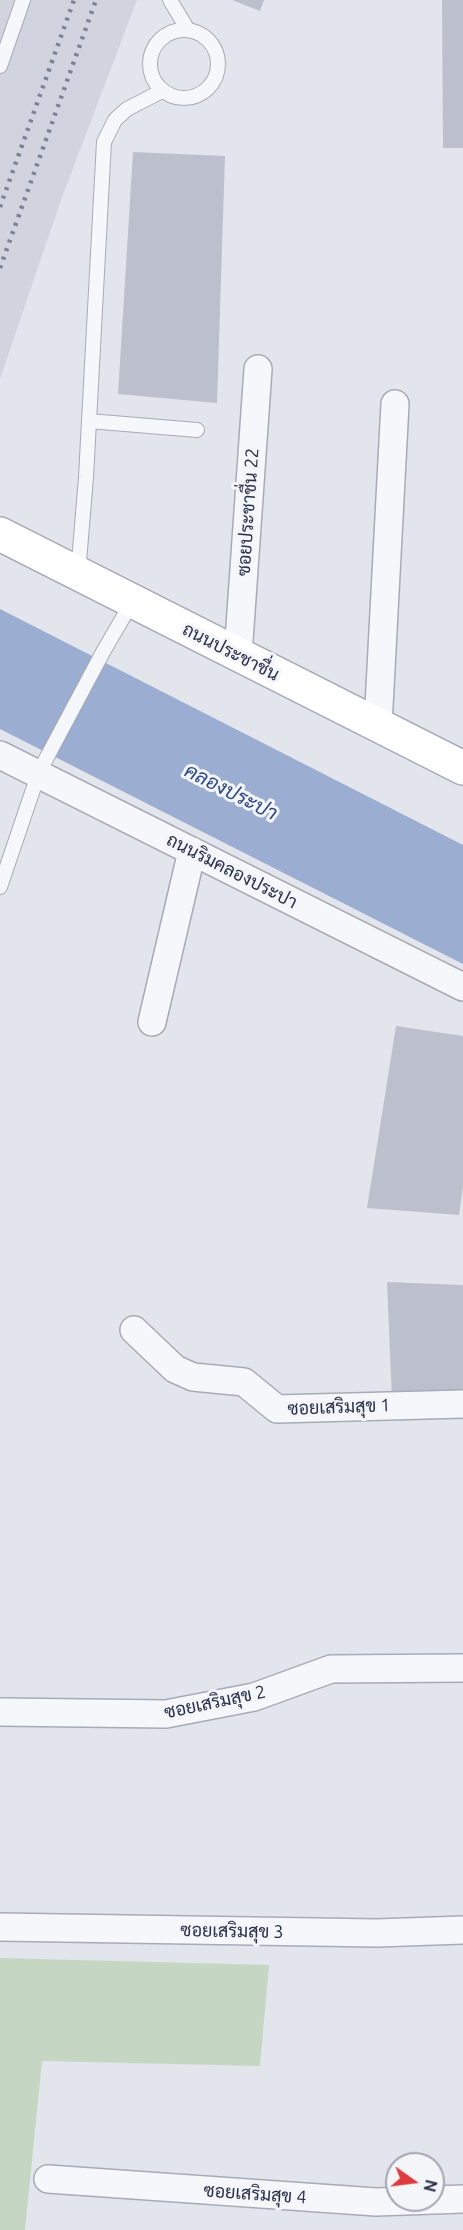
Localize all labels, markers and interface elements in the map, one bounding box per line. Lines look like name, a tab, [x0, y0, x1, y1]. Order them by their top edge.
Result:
street label: ซอยประชาชื่น 22	[233, 447, 263, 577]
street label: ถนนประชาชื่น	[179, 618, 283, 686]
water label: คลองประปา	[181, 758, 281, 826]
street label: ถนนริมคลองประปา	[163, 829, 301, 913]
street label: ซอยเสริมสุข 1	[287, 1394, 391, 1420]
street label: ซอยเสริมสุข 2	[162, 1681, 268, 1723]
street label: ซอยเสริมสุข 3	[180, 1919, 284, 1943]
north arrow	[385, 2152, 445, 2212]
text: N	[420, 2178, 441, 2194]
street label: ซอยเสริมสุข 4	[203, 2180, 307, 2208]

